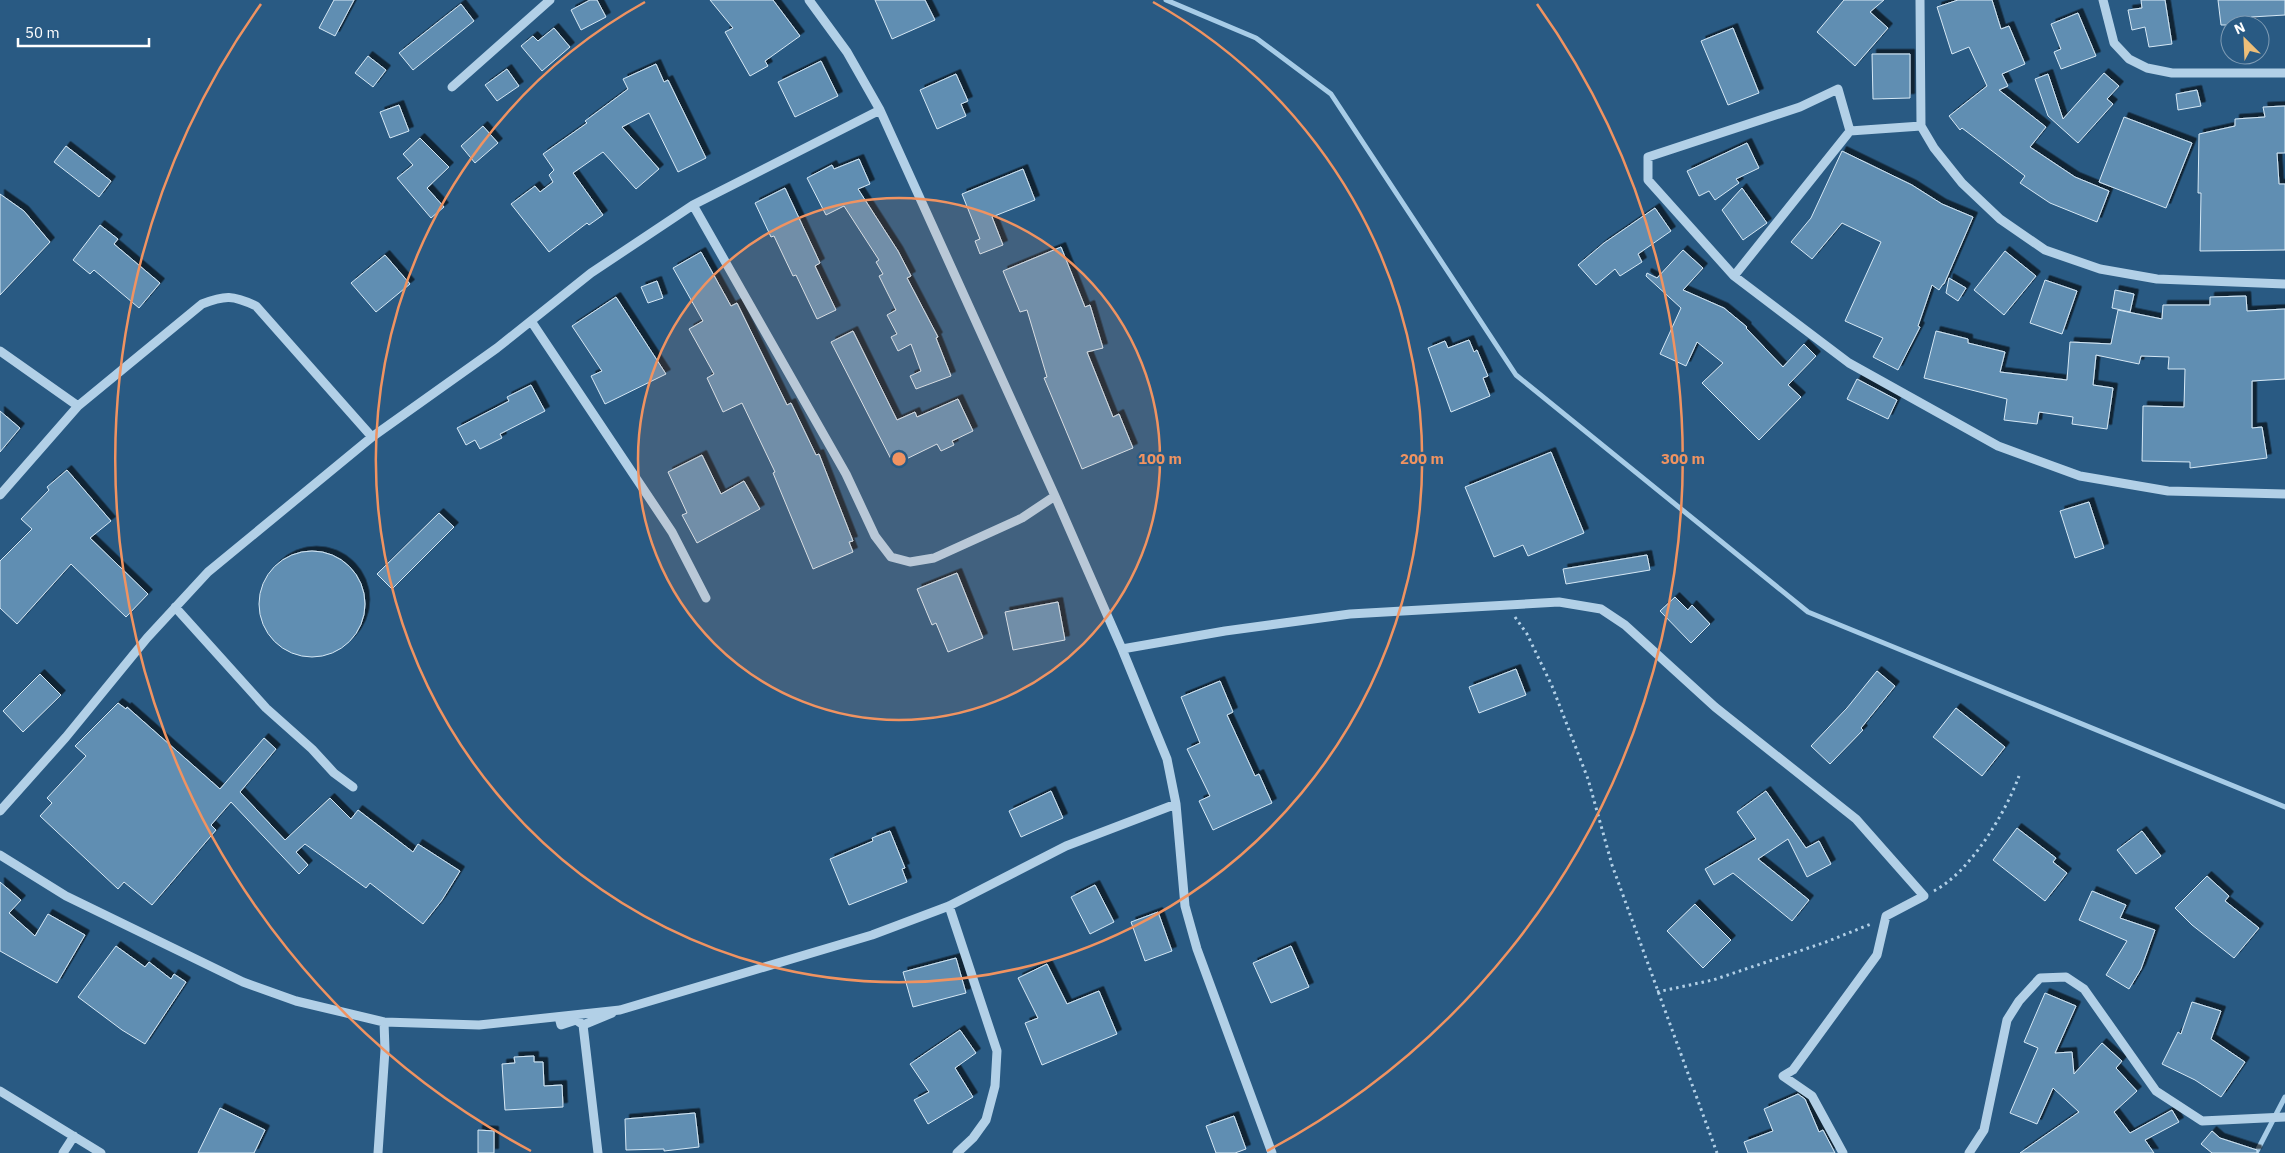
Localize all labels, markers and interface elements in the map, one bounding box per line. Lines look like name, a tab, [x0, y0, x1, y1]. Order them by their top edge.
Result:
scale bar	[18, 15, 149, 47]
north arrow	[2220, 15, 2270, 65]
text: N	[2231, 18, 2248, 38]
text: 50 m	[25, 23, 60, 42]
text: 100 m	[1138, 449, 1182, 468]
text: 200 m	[1400, 449, 1444, 468]
text: 300 m	[1661, 449, 1705, 468]
centre of rings	[890, 450, 908, 468]

